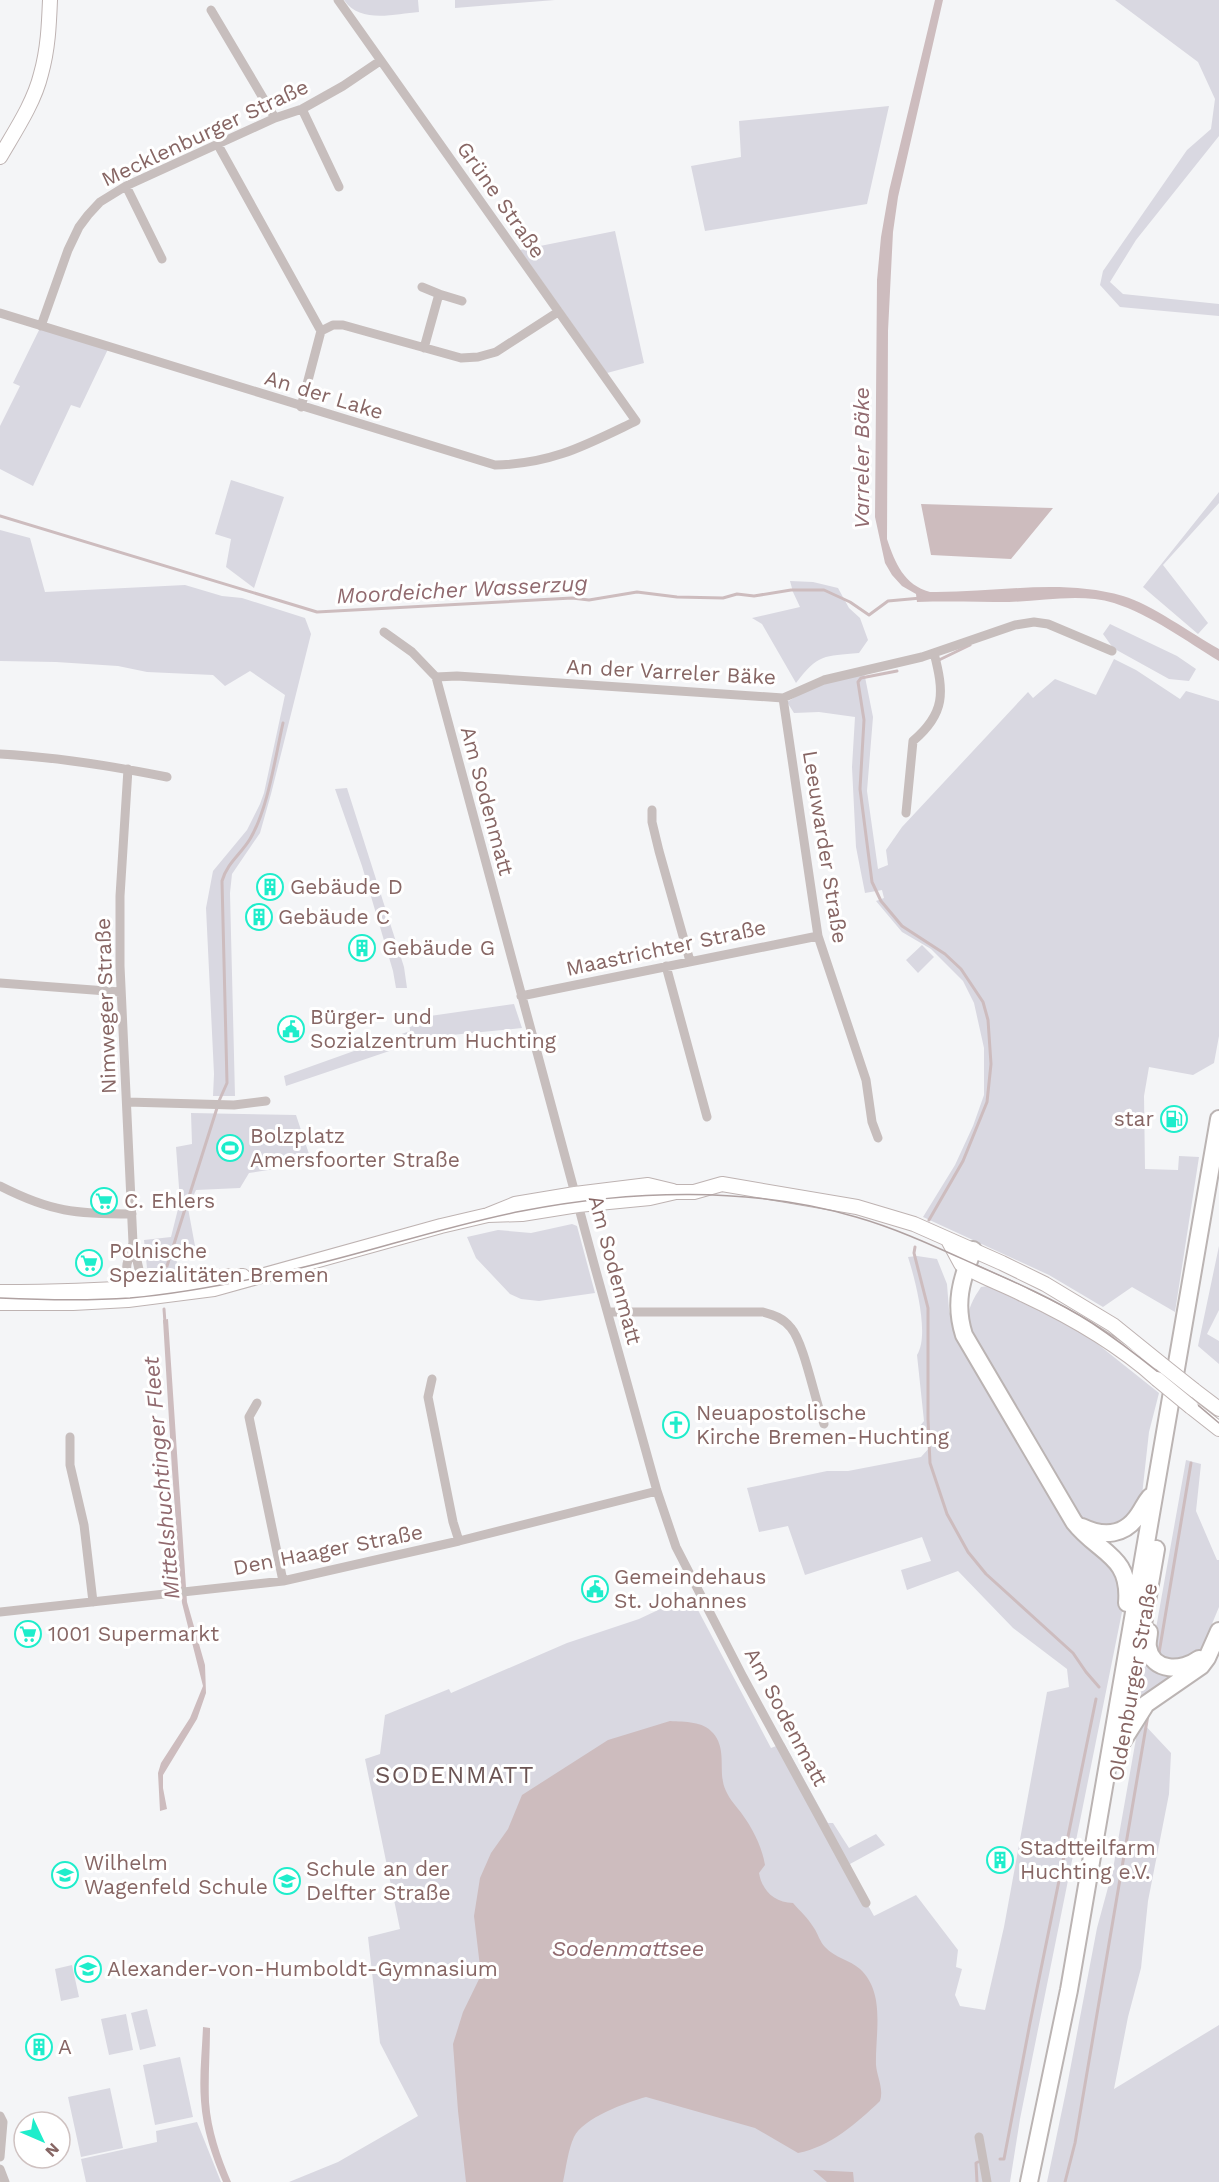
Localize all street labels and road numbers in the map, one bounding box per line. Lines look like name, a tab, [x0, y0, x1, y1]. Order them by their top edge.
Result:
street label: Mecklenburger Straße	[97, 74, 312, 191]
street label: Grüne Straße	[452, 137, 551, 263]
street label: An der Lake	[262, 365, 386, 424]
street label: An der Varreler Bäke	[566, 654, 777, 689]
street label: Am Sodenmatt	[456, 724, 519, 878]
street label: Leeuwarder Straße	[798, 749, 853, 945]
street label: Maastrichter Straße	[564, 914, 768, 981]
street label: Nimweger Straße	[90, 918, 121, 1095]
street label: Am Sodenmatt	[584, 1193, 647, 1347]
street label: Den Haager Straße	[231, 1519, 425, 1580]
street label: Oldenburger Straße	[1103, 1581, 1162, 1783]
street label: Am Sodenmatt	[739, 1643, 834, 1790]

